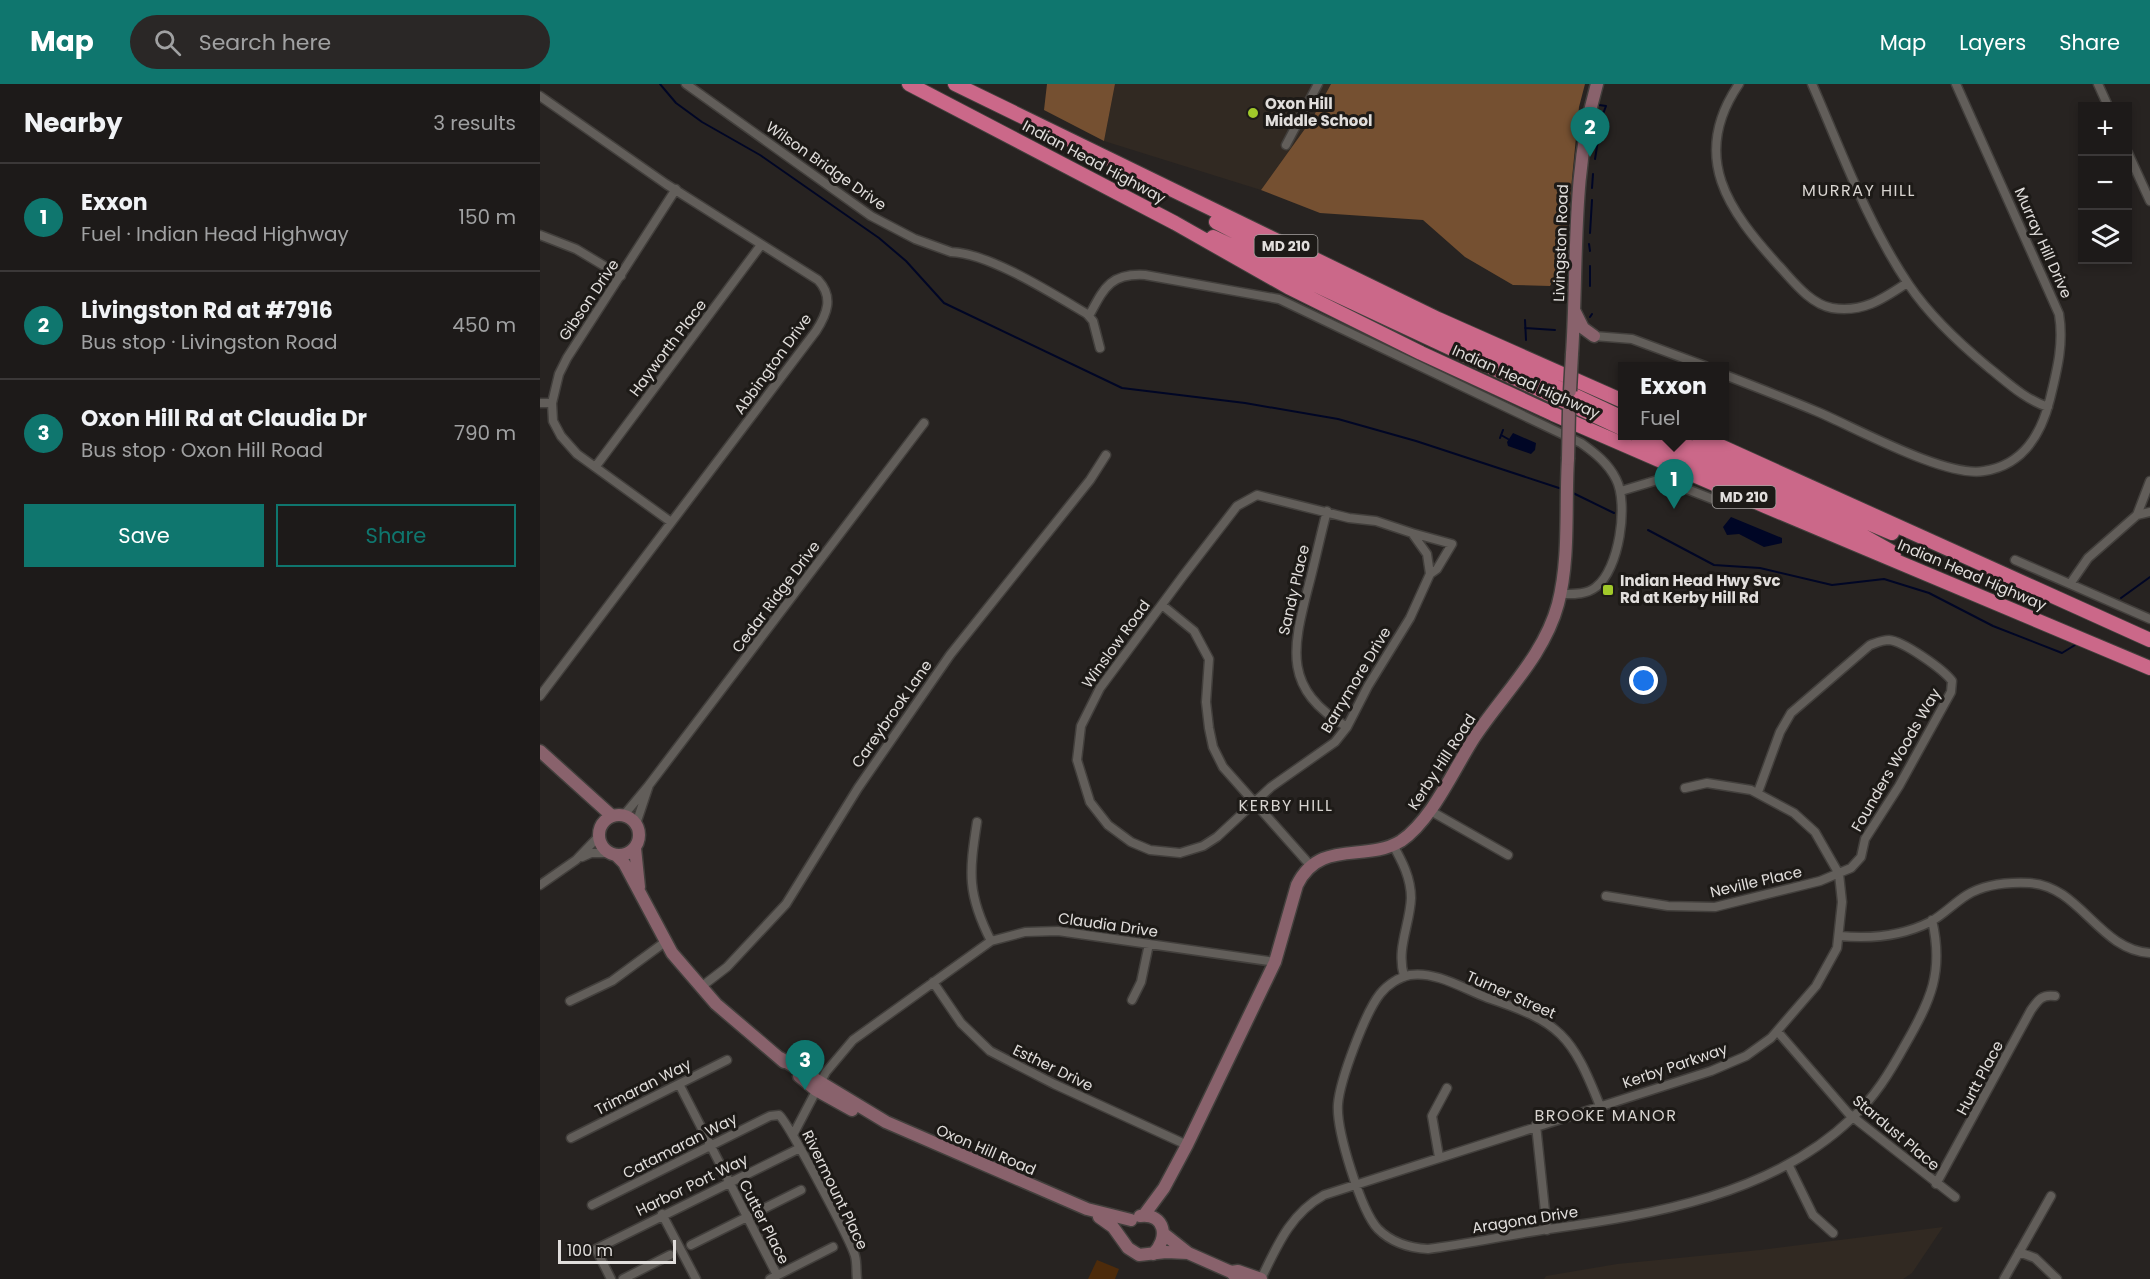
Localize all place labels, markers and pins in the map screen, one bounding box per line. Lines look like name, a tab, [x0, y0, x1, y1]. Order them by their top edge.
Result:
place label: Oxon Hill Middle School	[1265, 93, 1372, 131]
marker: Oxon Hill Middle School	[1246, 106, 1260, 120]
pin: 2	[1570, 107, 1610, 157]
pin: 1	[1654, 460, 1694, 509]
place label: Indian Head Hwy Svc Rd at Kerby Hill Rd	[1620, 570, 1781, 608]
marker: Indian Head Hwy Svc Rd at Kerby Hill Rd	[1601, 583, 1615, 597]
pin: 3	[786, 1040, 824, 1090]

